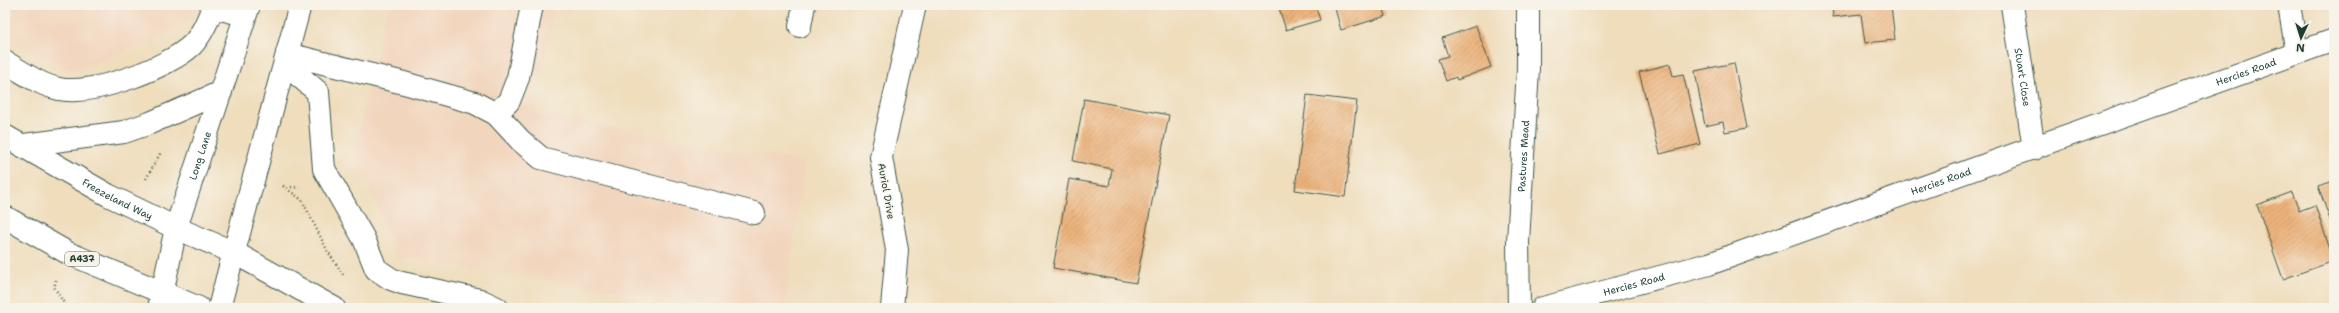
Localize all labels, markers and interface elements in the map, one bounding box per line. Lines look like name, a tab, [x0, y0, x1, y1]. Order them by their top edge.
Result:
north arrow	[2281, 18, 2321, 58]
text: N	[2295, 40, 2305, 55]
street label: Stuart Close	[2012, 47, 2033, 108]
street label: Hercies Road	[2214, 55, 2279, 89]
street label: Pastures Mead	[1515, 119, 1532, 192]
street label: Long Lane	[186, 130, 214, 182]
street label: Auriol Drive	[875, 162, 898, 221]
street label: Hercies Road	[1909, 164, 1974, 198]
street label: Freezeland Way	[80, 176, 155, 223]
road number: A437	[65, 252, 99, 266]
street label: Hercies Road	[1602, 270, 1667, 299]

